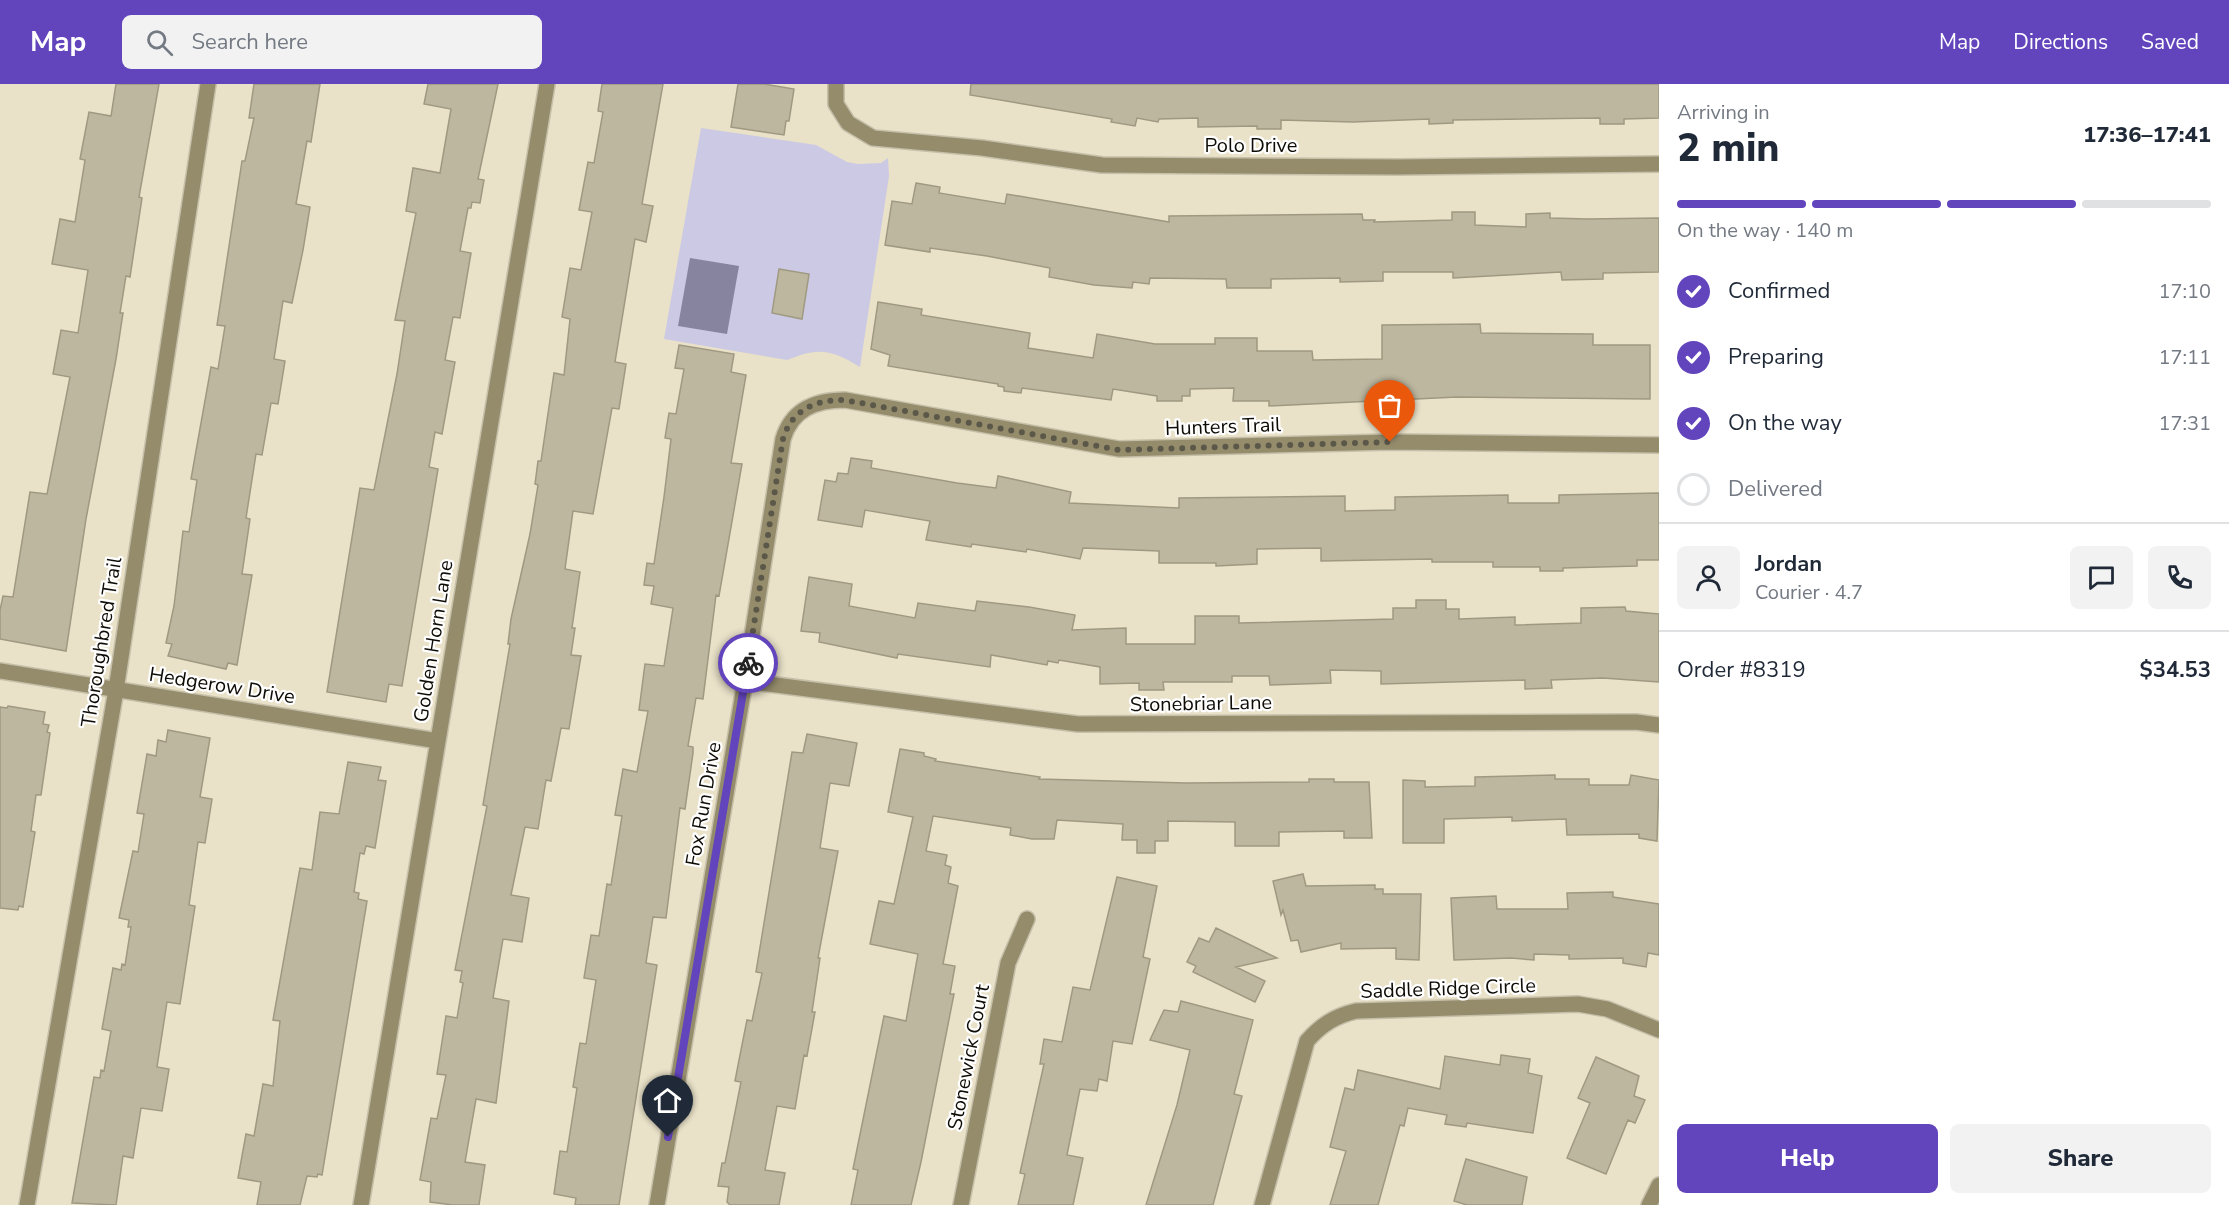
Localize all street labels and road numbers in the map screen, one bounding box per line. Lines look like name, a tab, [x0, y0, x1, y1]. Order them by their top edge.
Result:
street label: Polo Drive	[1205, 132, 1297, 159]
street label: Hunters Trail	[1165, 411, 1281, 442]
street label: Thoroughbred Trail	[75, 555, 128, 729]
street label: Golden Horn Lane	[407, 558, 460, 724]
street label: Hedgerow Drive	[147, 661, 297, 710]
street label: Stonebriar Lane	[1130, 689, 1272, 718]
street label: Fox Run Drive	[679, 740, 728, 868]
street label: Saddle Ridge Circle	[1360, 972, 1536, 1005]
street label: Stonewick Court	[941, 981, 996, 1132]

